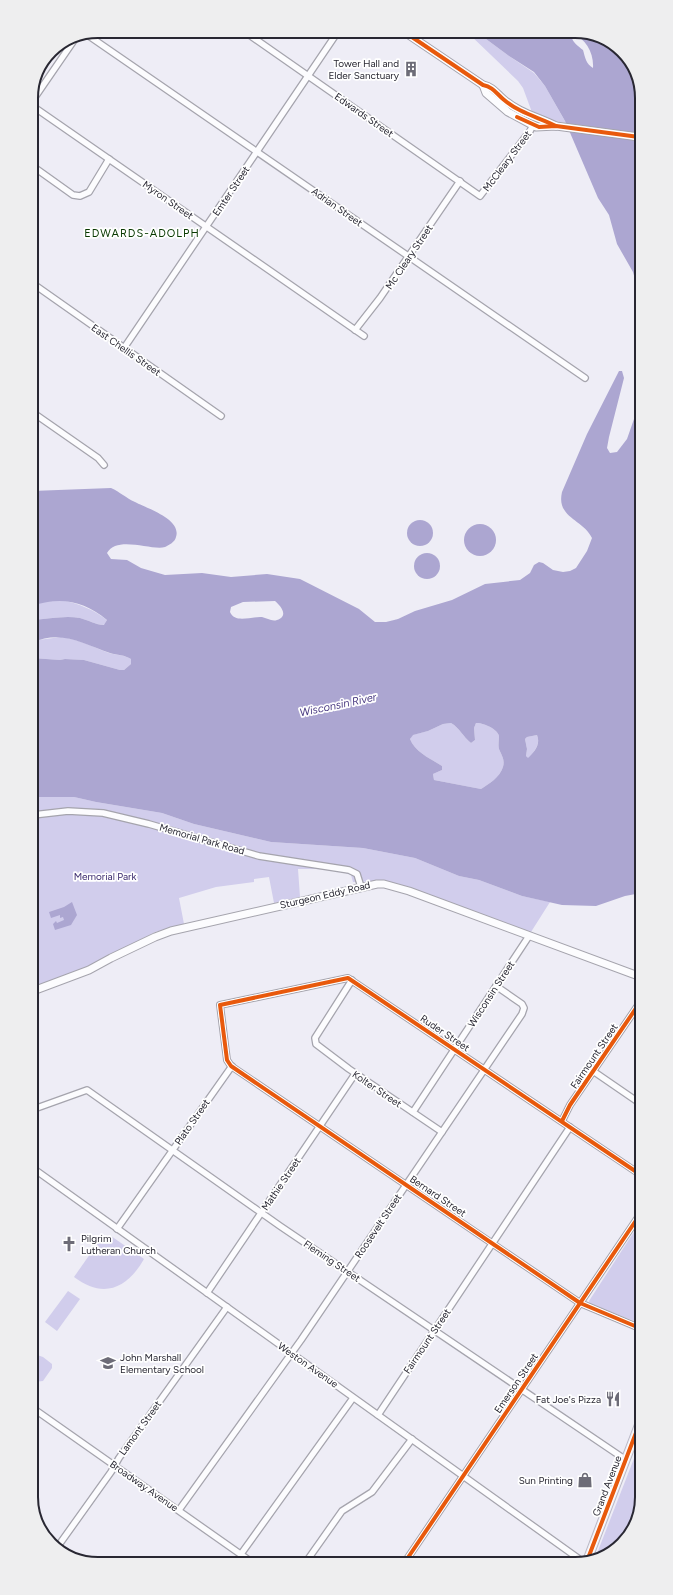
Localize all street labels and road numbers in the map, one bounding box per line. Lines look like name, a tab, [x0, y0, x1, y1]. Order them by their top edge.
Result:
street label: Edwards Street	[332, 90, 396, 140]
street label: McCleary Street	[480, 128, 534, 194]
street label: Emter Street	[210, 163, 253, 218]
street label: Myron Street	[140, 178, 196, 222]
street label: Adrian Street	[309, 185, 365, 229]
street label: Mc Cleary Street	[383, 222, 436, 292]
street label: East Chellis Street	[89, 321, 164, 379]
street label: Memorial Park Road	[158, 821, 246, 857]
street label: Sturgeon Eddy Road	[278, 878, 372, 912]
street label: Wisconsin Street	[465, 958, 517, 1030]
street label: Ruder Street	[418, 1012, 472, 1054]
street label: Fairmount Street	[567, 1021, 621, 1091]
street label: Kolter Street	[350, 1068, 404, 1110]
street label: Plato Street	[171, 1096, 213, 1147]
street label: Mathie Street	[259, 1155, 304, 1213]
street label: Bernard Street	[407, 1172, 469, 1220]
street label: Roosevelt Street	[352, 1191, 404, 1261]
street label: Fleming Street	[301, 1237, 363, 1285]
street label: Fairmount Street	[400, 1306, 454, 1376]
street label: Weston Avenue	[275, 1339, 341, 1391]
street label: Emerson Street	[491, 1350, 541, 1416]
street label: Lamont Street	[116, 1398, 164, 1458]
street label: Grand Avenue	[589, 1453, 625, 1518]
street label: Broadway Avenue	[107, 1458, 181, 1515]

